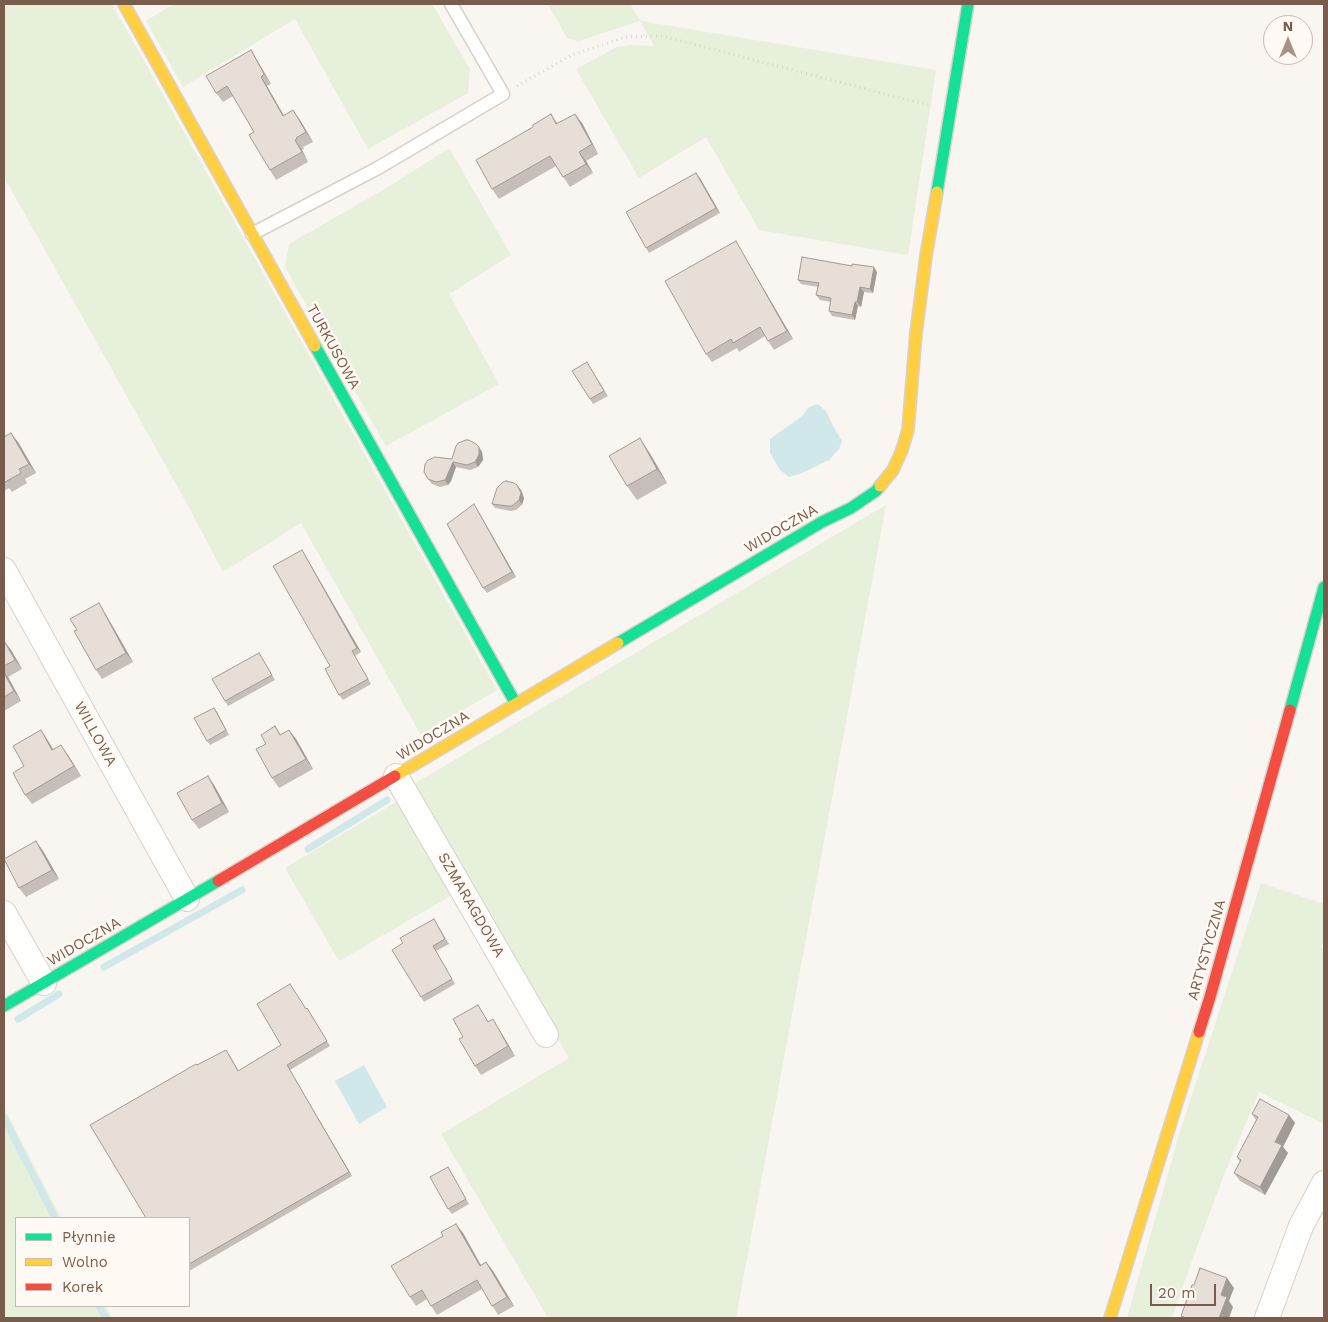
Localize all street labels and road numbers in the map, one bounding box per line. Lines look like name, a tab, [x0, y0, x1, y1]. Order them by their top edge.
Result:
street label: TURKUSOWA	[302, 301, 364, 393]
street label: WIDOCZNA	[741, 501, 821, 557]
street label: WILLOWA	[70, 698, 120, 770]
street label: WIDOCZNA	[393, 707, 473, 765]
street label: SZMARAGDOWA	[434, 849, 508, 961]
street label: ARTYSTYCZNA	[1184, 897, 1230, 1003]
street label: WIDOCZNA	[44, 914, 124, 970]

